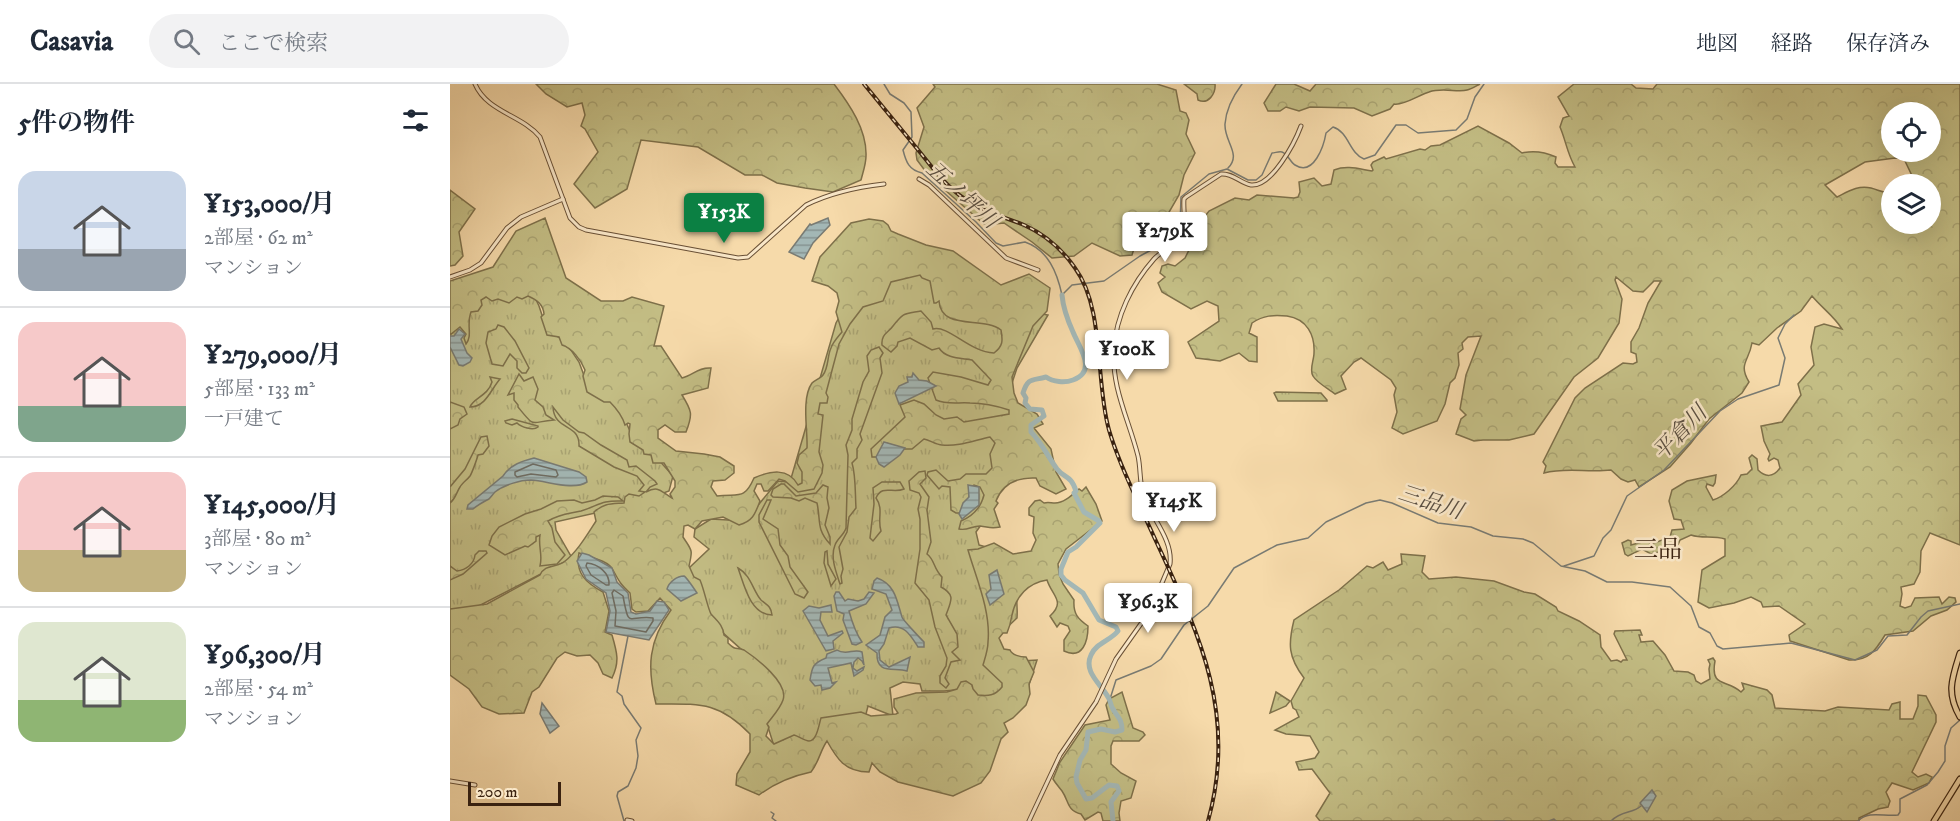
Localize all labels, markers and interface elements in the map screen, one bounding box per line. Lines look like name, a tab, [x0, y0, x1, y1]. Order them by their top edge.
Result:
search box	[149, 14, 569, 68]
text: Casavia	[30, 24, 113, 59]
icon: search	[170, 25, 203, 58]
text: ここで検索	[218, 30, 328, 57]
text: 地図	[1696, 31, 1738, 57]
text: 経路	[1771, 31, 1813, 57]
text: 保存済み	[1846, 31, 1930, 57]
map controls	[1881, 102, 1941, 234]
button: locate	[1881, 102, 1941, 162]
icon: filters	[399, 104, 432, 137]
text: 5件の物件	[18, 107, 135, 140]
water label: 五ノ坪川	[920, 156, 1005, 236]
button: layers	[1881, 174, 1941, 234]
text: ¥153,000/月	[204, 188, 336, 221]
pin: ¥153K	[682, 193, 766, 244]
icon: home	[66, 195, 138, 267]
text: ¥153K	[698, 200, 750, 225]
pin: ¥279K	[1123, 212, 1207, 263]
text: ¥279K	[1136, 219, 1194, 244]
text: 2部屋 · 62 m²	[204, 226, 313, 251]
text: マンション	[204, 256, 303, 281]
pin: ¥100K	[1085, 330, 1169, 381]
text: ¥100K	[1099, 337, 1155, 362]
text: ¥279,000/月	[204, 339, 342, 372]
icon: home	[66, 346, 138, 418]
text: 5部屋 · 133 m²	[204, 377, 315, 402]
water label: 平倉川	[1647, 398, 1714, 466]
text: 一戸建て	[204, 407, 284, 432]
water label: 三品川	[1395, 479, 1468, 526]
pin: ¥145K	[1132, 482, 1216, 533]
text: ¥145,000/月	[204, 489, 340, 522]
text: ¥145K	[1146, 489, 1202, 514]
icon: home	[66, 496, 138, 568]
text: 3部屋 · 80 m²	[204, 527, 311, 552]
district label: 三品	[1634, 535, 1682, 565]
text: マンション	[204, 557, 303, 582]
pin: ¥96.3K	[1099, 583, 1197, 634]
text: ¥96.3K	[1118, 590, 1178, 615]
text: ¥96,300/月	[204, 639, 326, 672]
icon: home	[66, 646, 138, 718]
text: 2部屋 · 54 m²	[204, 677, 313, 702]
text: マンション	[204, 707, 303, 732]
scale bar	[468, 779, 561, 806]
text: 200 m	[477, 782, 518, 802]

